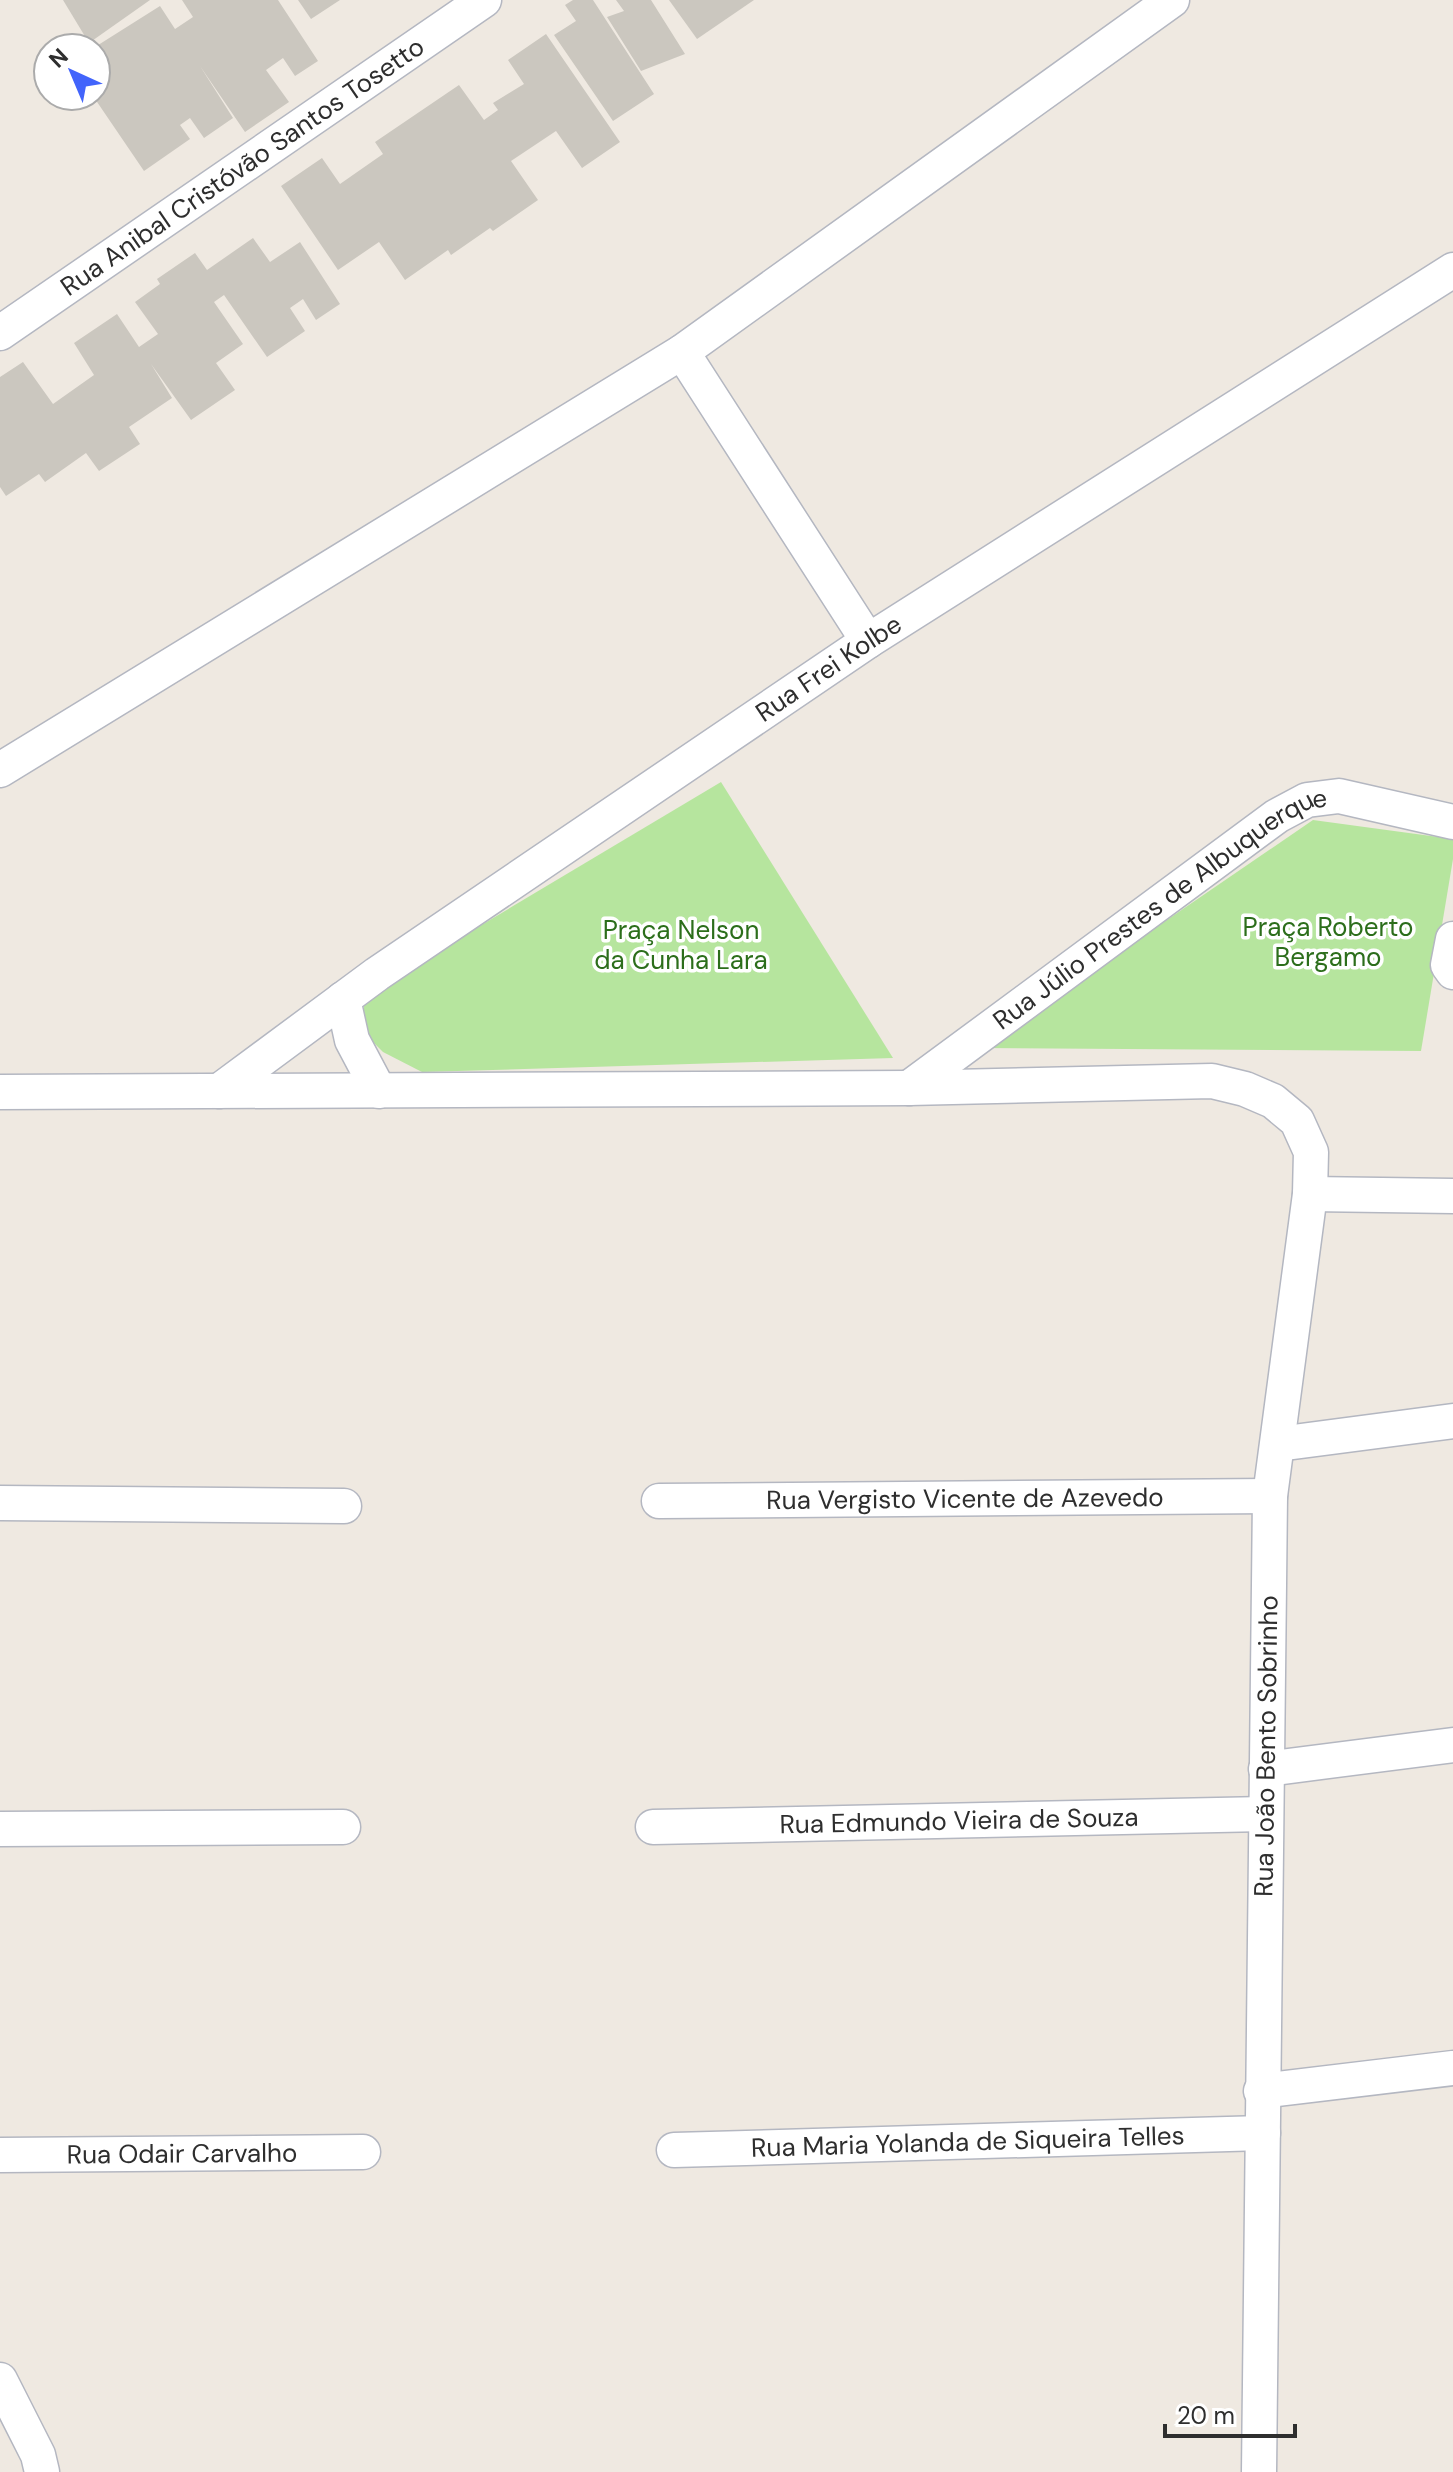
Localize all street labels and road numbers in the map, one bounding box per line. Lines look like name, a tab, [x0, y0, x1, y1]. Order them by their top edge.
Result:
street label: Rua Anibal Cristóvão Santos Tosetto	[54, 29, 431, 303]
street label: Rua Frei Kolbe	[749, 607, 908, 729]
street label: Rua Júlio Prestes de Albuquerque	[986, 781, 1329, 1037]
street label: Rua Vergisto Vicente de Azevedo	[766, 1480, 1164, 1517]
street label: Rua João Bento Sobrinho	[1246, 1595, 1286, 1897]
street label: Rua Edmundo Vieira de Souza	[779, 1800, 1139, 1841]
street label: Rua Maria Yolanda de Siqueira Telles	[751, 2118, 1185, 2165]
street label: Rua Odair Carvalho	[67, 2136, 297, 2171]

